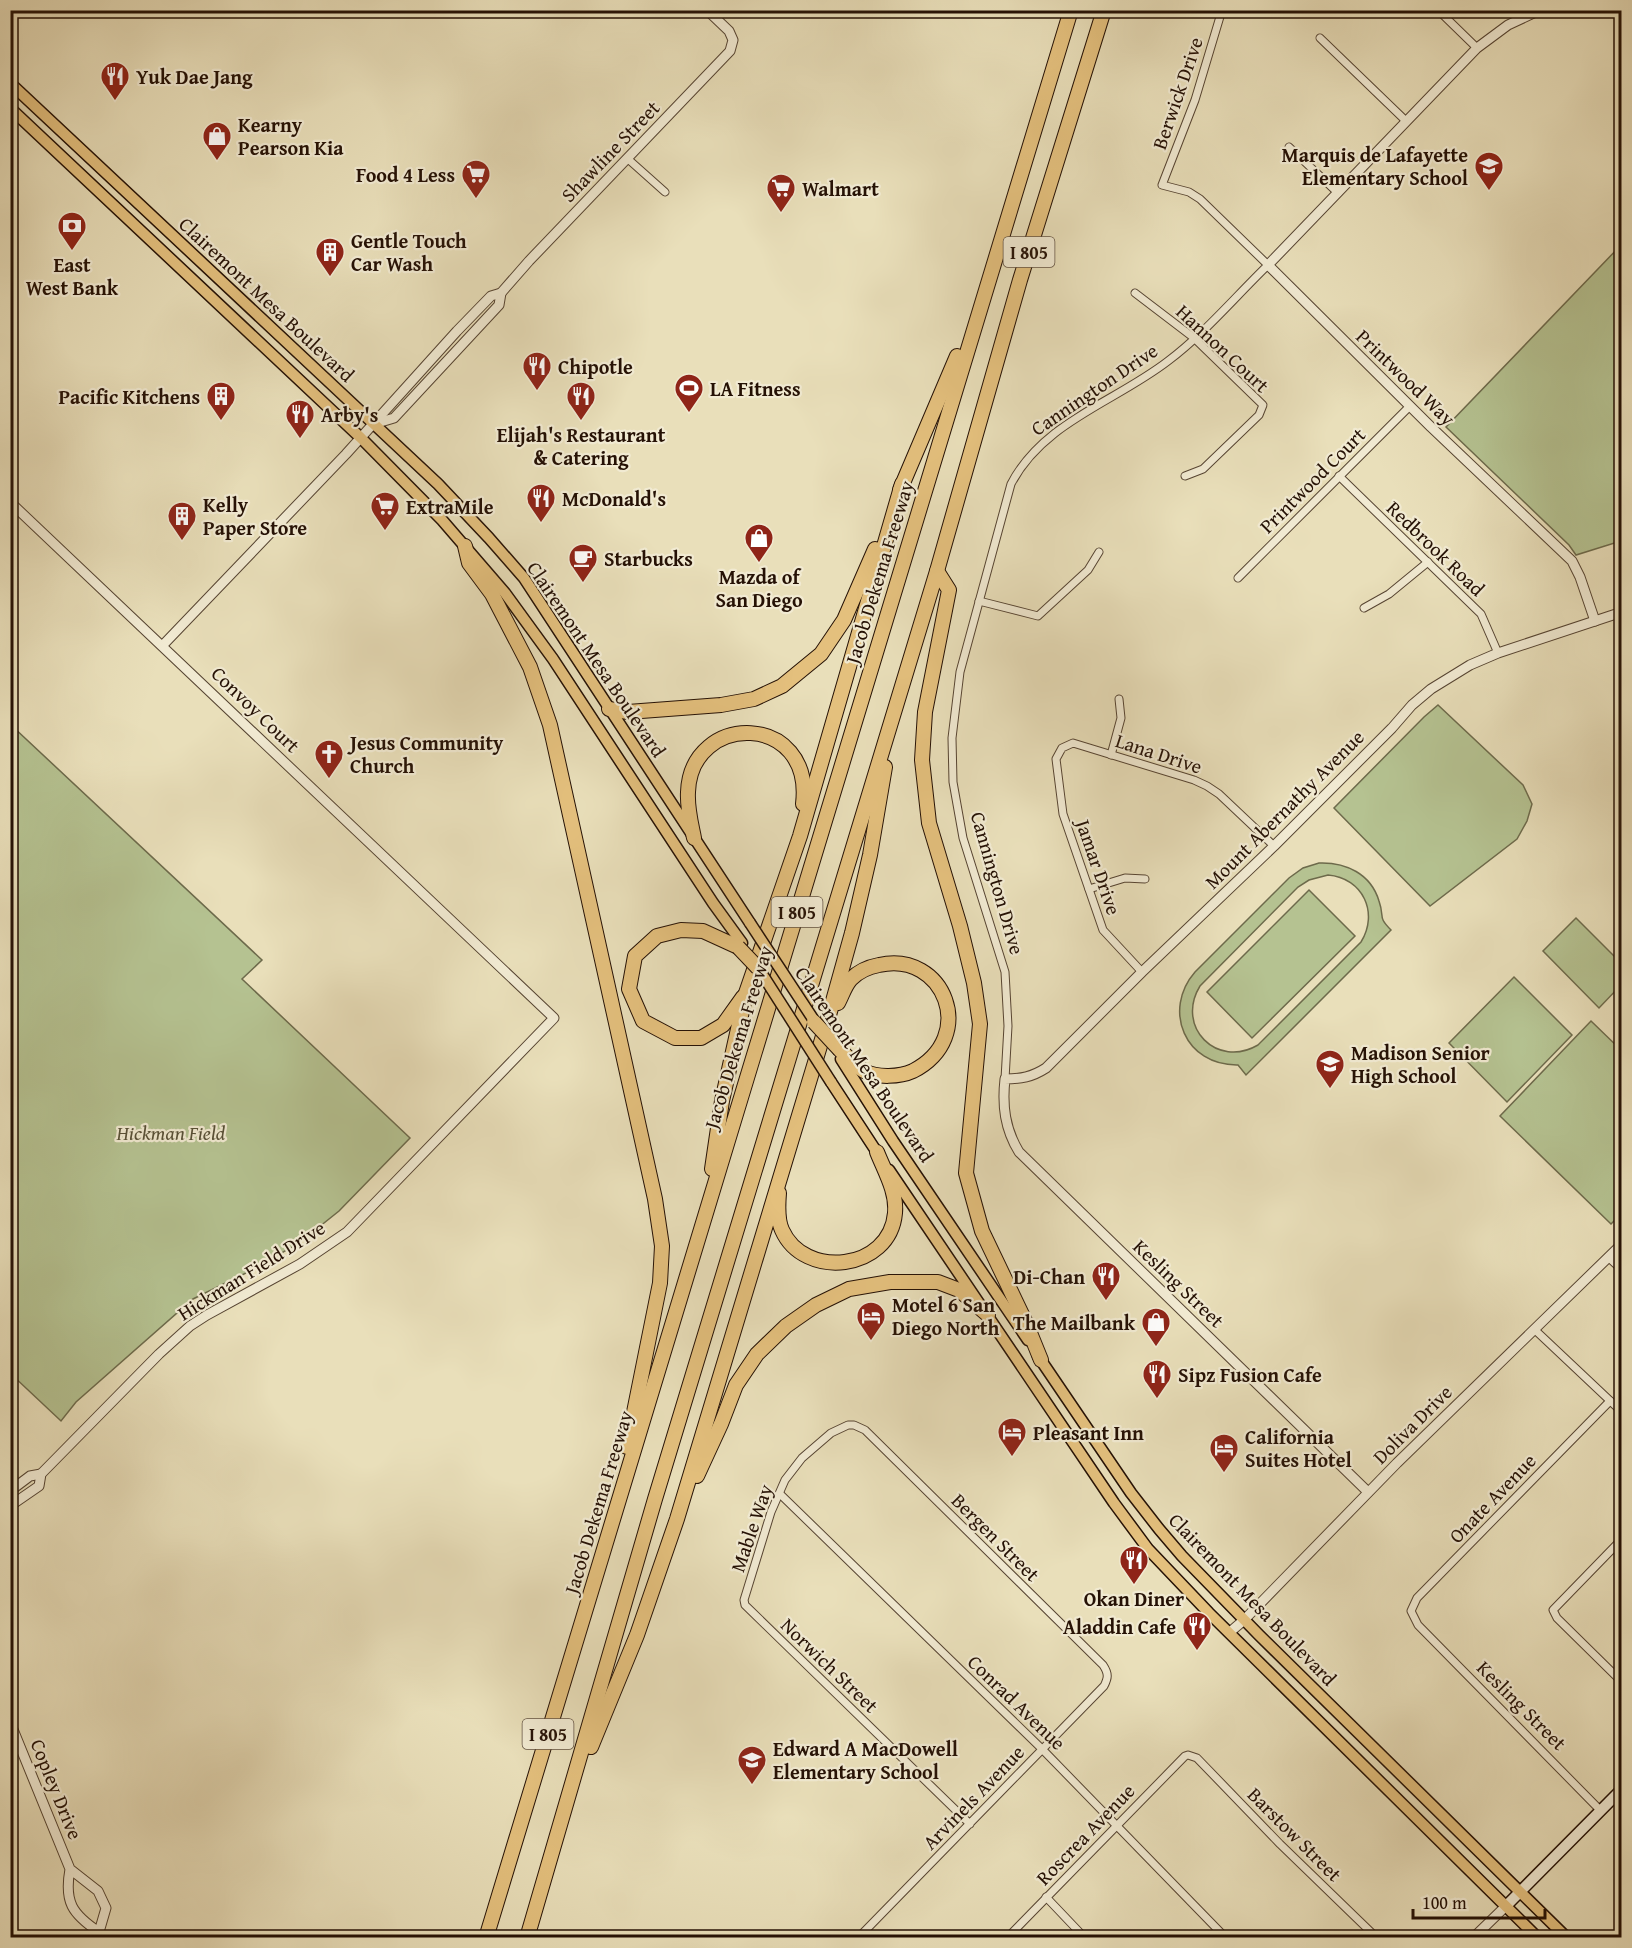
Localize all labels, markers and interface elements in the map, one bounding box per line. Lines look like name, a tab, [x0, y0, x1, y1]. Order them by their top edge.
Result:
street label: Berwick Drive	[1144, 33, 1210, 153]
restaurant icon: Yuk Dae Jang	[99, 60, 131, 102]
place label: Yuk Dae Jang	[136, 62, 253, 91]
street label: Shawline Street	[554, 94, 666, 208]
place label: Kearny Pearson Kia	[238, 110, 344, 162]
shop icon: Kearny Pearson Kia	[201, 120, 233, 162]
place label: Marquis de Lafayette Elementary School	[1282, 140, 1468, 192]
school or university icon: Marquis de Lafayette Elementary School	[1473, 150, 1505, 192]
supermarket icon: Food 4 Less	[460, 158, 492, 200]
place label: Food 4 Less	[356, 160, 455, 189]
supermarket icon: Walmart	[765, 172, 797, 214]
place label: Walmart	[802, 174, 879, 203]
bank icon: East West Bank	[56, 210, 88, 252]
street label: Clairemont Mesa Boulevard	[173, 210, 362, 389]
place label: Gentle Touch Car Wash	[351, 226, 467, 278]
building icon: Gentle Touch Car Wash	[314, 236, 346, 278]
road number: I 805	[1004, 237, 1054, 267]
place label: East West Bank	[26, 250, 119, 302]
street label: Hannon Court	[1170, 297, 1276, 399]
street label: Printwood Way	[1350, 322, 1462, 432]
street label: Cannington Drive	[1025, 336, 1163, 442]
restaurant icon: Chipotle	[521, 350, 553, 392]
place label: Chipotle	[558, 352, 633, 381]
sports icon: LA Fitness	[673, 372, 705, 414]
place label: LA Fitness	[710, 374, 801, 403]
building icon: Pacific Kitchens	[205, 380, 237, 422]
restaurant icon: Elijah's Restaurant & Catering	[565, 380, 597, 422]
place label: Pacific Kitchens	[58, 382, 200, 411]
restaurant icon: Arby's	[284, 398, 316, 440]
place label: Arby's	[321, 400, 378, 429]
place label: Elijah's Restaurant & Catering	[497, 420, 666, 472]
street label: Printwood Court	[1252, 420, 1372, 540]
street label: Jacob Dekema Freeway	[836, 477, 921, 670]
restaurant icon: McDonald's	[525, 482, 557, 524]
place label: McDonald's	[562, 484, 666, 513]
place label: Kelly Paper Store	[203, 490, 307, 542]
supermarket icon: ExtraMile	[369, 490, 401, 532]
place label: ExtraMile	[406, 492, 494, 521]
street label: Redbrook Road	[1380, 494, 1492, 603]
building icon: Kelly Paper Store	[166, 500, 198, 542]
shop icon: Mazda of San Diego	[743, 522, 775, 564]
cafe icon: Starbucks	[567, 542, 599, 584]
place label: Starbucks	[604, 544, 693, 573]
street label: Clairemont Mesa Boulevard	[520, 555, 674, 763]
place label: Mazda of San Diego	[715, 562, 803, 614]
street label: Convoy Court	[205, 659, 307, 759]
street label: Mount Abernathy Avenue	[1198, 723, 1370, 895]
street label: Lana Drive	[1112, 725, 1206, 781]
place label: Jesus Community Church	[347, 728, 504, 780]
church icon: Jesus Community Church	[313, 738, 345, 780]
street label: Cannington Drive	[964, 808, 1032, 958]
street label: Jamar Drive	[1068, 813, 1129, 919]
road number: I 805	[772, 897, 822, 927]
street label: Jacob Dekema Freeway	[695, 942, 780, 1135]
street label: Clairemont Mesa Boulevard	[788, 960, 942, 1168]
place label: Madison Senior High School	[1351, 1038, 1490, 1090]
school or university icon: Madison Senior High School	[1314, 1048, 1346, 1090]
park label: Hickman Field	[116, 1118, 226, 1147]
street label: Hickman Field Drive	[172, 1213, 330, 1327]
street label: Kesling Street	[1127, 1232, 1231, 1334]
restaurant icon: Di-Chan	[1090, 1260, 1122, 1302]
place label: Di-Chan	[1013, 1262, 1085, 1291]
place label: Motel 6 San Diego North	[892, 1290, 999, 1342]
hotel icon: Motel 6 San Diego North	[855, 1300, 887, 1342]
shop icon: The Mailbank	[1140, 1306, 1172, 1348]
place label: The Mailbank	[1013, 1308, 1136, 1337]
restaurant icon: Sipz Fusion Cafe	[1141, 1358, 1173, 1400]
place label: Sipz Fusion Cafe	[1178, 1360, 1322, 1389]
street label: Doliva Drive	[1366, 1378, 1458, 1470]
street label: Jacob Dekema Freeway	[555, 1407, 640, 1600]
hotel icon: Pleasant Inn	[996, 1416, 1028, 1458]
place label: Pleasant Inn	[1033, 1418, 1144, 1447]
place label: California Suites Hotel	[1245, 1422, 1352, 1474]
hotel icon: California Suites Hotel	[1208, 1432, 1240, 1474]
street label: Onate Avenue	[1442, 1447, 1542, 1549]
street label: Mable Way	[722, 1480, 780, 1576]
street label: Bergen Street	[945, 1486, 1047, 1588]
street label: Clairemont Mesa Boulevard	[1162, 1506, 1344, 1692]
restaurant icon: Okan Diner	[1118, 1544, 1150, 1586]
place label: Okan Diner	[1084, 1584, 1184, 1613]
restaurant icon: Aladdin Cafe	[1181, 1610, 1213, 1652]
street label: Norwich Street	[775, 1611, 885, 1719]
place label: Aladdin Cafe	[1063, 1612, 1176, 1641]
street label: Conrad Avenue	[961, 1648, 1073, 1756]
street label: Kesling Street	[1471, 1654, 1573, 1756]
road number: I 805	[522, 1719, 574, 1749]
street label: Copley Drive	[24, 1734, 90, 1844]
place label: Edward A MacDowell Elementary School	[773, 1734, 958, 1786]
street label: Arvinels Avenue	[915, 1738, 1031, 1856]
school or university icon: Edward A MacDowell Elementary School	[736, 1744, 768, 1786]
street label: Roscrea Avenue	[1029, 1777, 1141, 1891]
street label: Barstow Street	[1241, 1780, 1349, 1888]
scale bar	[1413, 1882, 1545, 1920]
text: 100 m	[1422, 1889, 1467, 1916]

